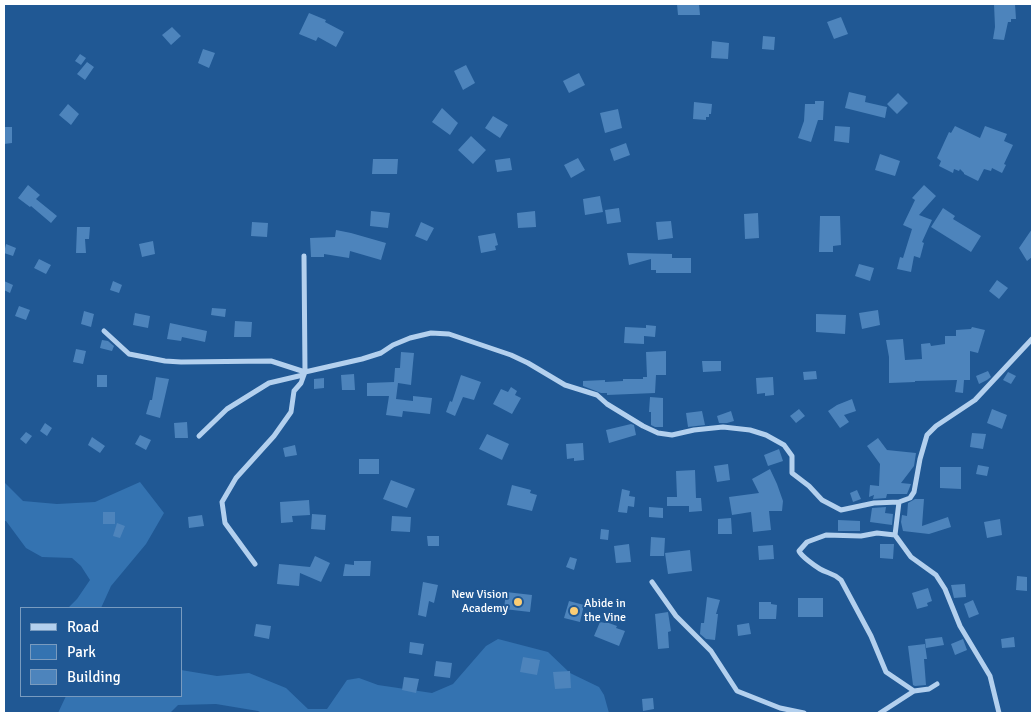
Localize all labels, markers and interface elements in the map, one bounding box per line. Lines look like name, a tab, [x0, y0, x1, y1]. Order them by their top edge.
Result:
place label: New Vision Academy	[451, 588, 508, 616]
marker: New Vision Academy	[512, 596, 524, 608]
place label: Abide in the Vine	[584, 597, 626, 625]
marker: Abide in the Vine	[568, 605, 580, 617]
legend	[20, 607, 182, 697]
text: Road	[67, 618, 99, 636]
text: Park	[67, 643, 96, 661]
text: Building	[67, 668, 121, 686]

